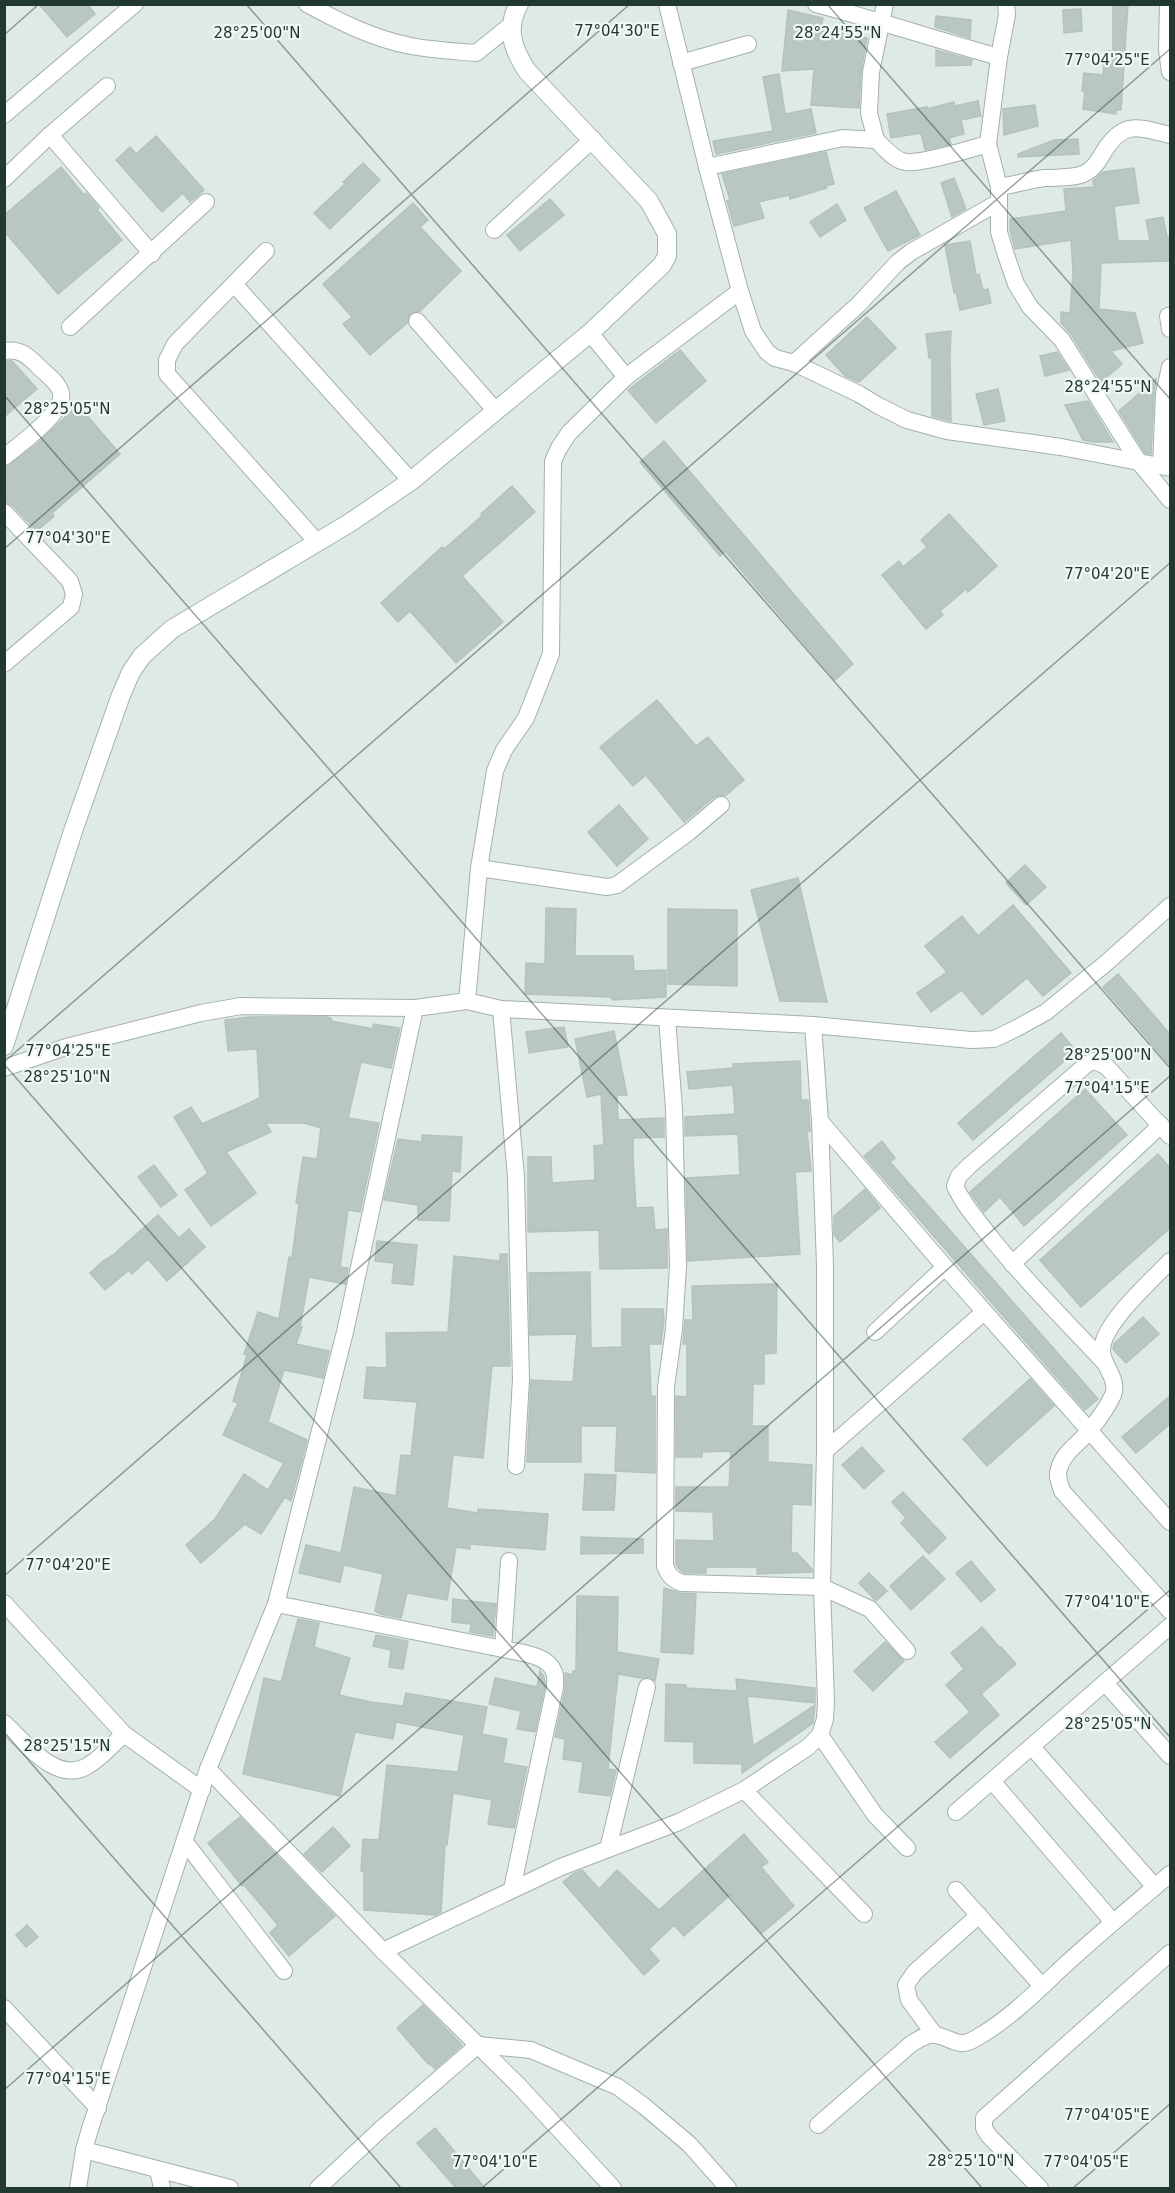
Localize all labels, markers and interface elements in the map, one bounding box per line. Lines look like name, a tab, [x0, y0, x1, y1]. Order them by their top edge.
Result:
text: 77°04'30"E	[574, 22, 660, 40]
text: 28°25'00"N	[213, 24, 301, 42]
text: 28°24'55"N	[794, 24, 882, 42]
text: 77°04'25"E	[1064, 51, 1150, 69]
text: 28°24'55"N	[1064, 378, 1152, 396]
text: 28°25'05"N	[23, 400, 111, 418]
text: 77°04'30"E	[25, 529, 111, 547]
text: 77°04'20"E	[1064, 565, 1150, 583]
text: 77°04'25"E	[25, 1042, 111, 1060]
text: 28°25'00"N	[1064, 1046, 1152, 1064]
text: 28°25'10"N	[23, 1068, 111, 1086]
text: 77°04'15"E	[1064, 1079, 1150, 1097]
text: 77°04'20"E	[25, 1556, 111, 1574]
text: 77°04'10"E	[1064, 1593, 1150, 1611]
text: 28°25'05"N	[1064, 1715, 1152, 1733]
text: 28°25'15"N	[23, 1737, 111, 1755]
text: 77°04'15"E	[25, 2070, 111, 2088]
text: 77°04'05"E	[1064, 2106, 1150, 2124]
text: 28°25'10"N	[927, 2152, 1015, 2170]
text: 77°04'10"E	[452, 2153, 538, 2171]
text: 77°04'05"E	[1043, 2153, 1129, 2171]

